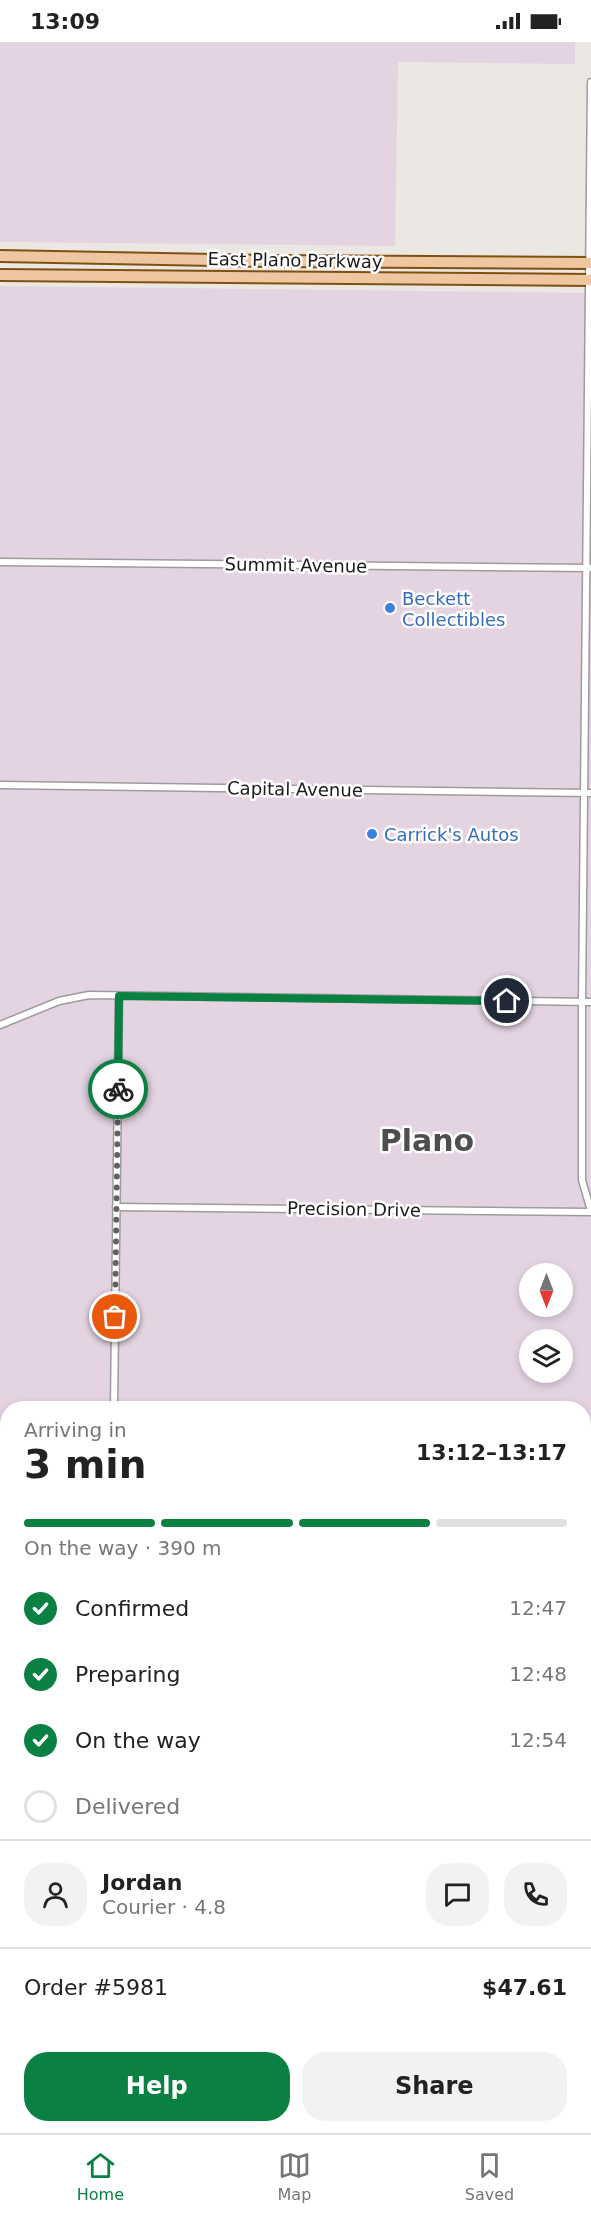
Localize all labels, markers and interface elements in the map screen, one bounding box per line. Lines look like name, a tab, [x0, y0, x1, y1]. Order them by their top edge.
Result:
text: 13:09	[30, 9, 100, 34]
street label: East Plano Parkway	[207, 248, 383, 272]
street label: Summit Avenue	[225, 553, 367, 577]
place label: Beckett Collectibles	[402, 588, 506, 630]
marker: Beckett Collectibles	[383, 601, 397, 615]
street label: Capital Avenue	[227, 777, 363, 801]
place label: Carrick's Autos	[384, 824, 519, 845]
marker: Carrick's Autos	[365, 827, 379, 841]
pin	[481, 975, 532, 1026]
icon: home	[490, 984, 523, 1017]
courier	[88, 1059, 148, 1119]
icon: bike	[102, 1073, 135, 1106]
district label: Plano	[380, 1123, 474, 1158]
street label: Precision Drive	[287, 1197, 421, 1221]
north arrow	[519, 1263, 573, 1317]
map controls	[519, 1263, 573, 1383]
pin	[89, 1291, 140, 1342]
icon: bag	[98, 1300, 131, 1333]
button: layers	[519, 1329, 573, 1383]
text: Arriving in	[24, 1418, 127, 1442]
text: 13:12–13:17	[416, 1440, 567, 1465]
text: 3 min	[24, 1442, 146, 1487]
text: On the way · 390 m	[24, 1536, 222, 1560]
icon: check	[24, 1592, 57, 1625]
text: Confirmed	[75, 1596, 189, 1621]
text: 12:47	[509, 1596, 567, 1620]
icon: check	[24, 1658, 57, 1691]
text: Preparing	[75, 1662, 181, 1687]
text: 12:48	[509, 1662, 567, 1686]
icon: check	[24, 1724, 57, 1757]
text: On the way	[75, 1728, 201, 1753]
text: 12:54	[509, 1728, 567, 1752]
text: Delivered	[75, 1794, 180, 1819]
button: person	[24, 1863, 87, 1926]
button: chat	[426, 1863, 489, 1926]
button: phone	[504, 1863, 567, 1926]
text: Jordan	[102, 1870, 182, 1895]
text: Courier · 4.8	[102, 1895, 226, 1919]
text: Order #5981	[24, 1975, 168, 2000]
text: $47.61	[482, 1975, 567, 2000]
button: Help	[24, 2052, 290, 2121]
button: Share	[302, 2052, 567, 2121]
tab: Home	[77, 2149, 124, 2204]
tab: Map	[278, 2149, 311, 2204]
tab: Saved	[465, 2149, 514, 2204]

